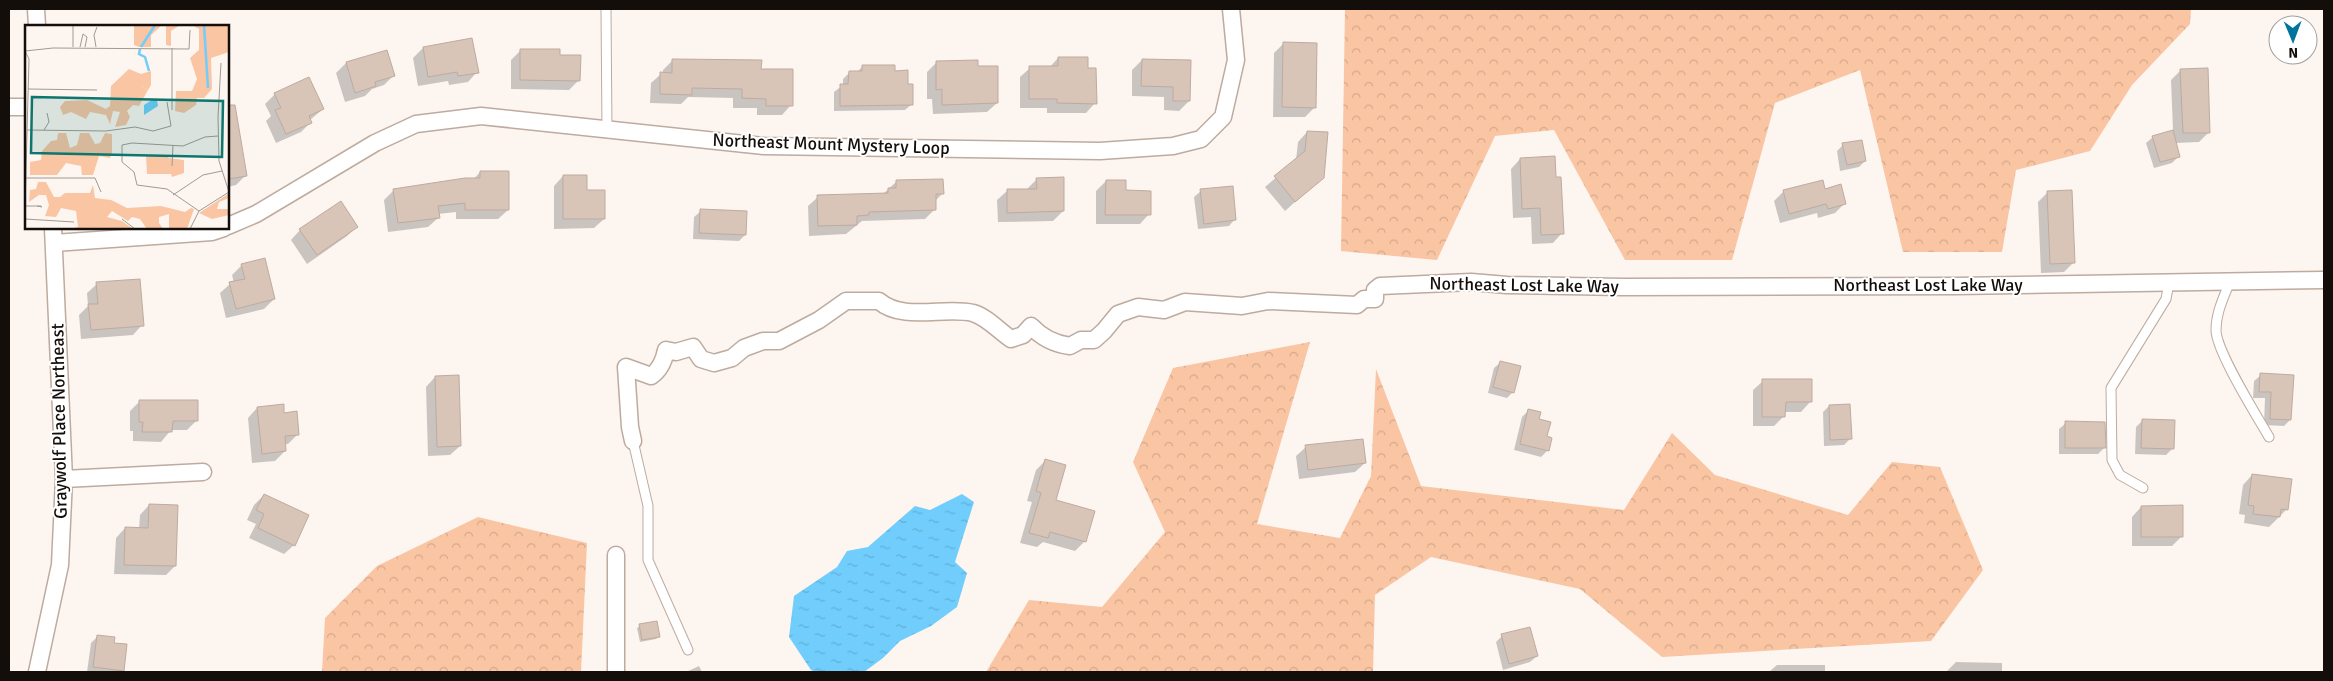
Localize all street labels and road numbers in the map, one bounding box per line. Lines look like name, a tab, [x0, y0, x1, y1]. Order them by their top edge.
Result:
street label: Northeast Mount Mystery Loop	[712, 129, 950, 159]
street label: Northeast Lost Lake Way	[1429, 272, 1619, 298]
street label: Northeast Lost Lake Way	[1833, 274, 2023, 296]
street label: Graywolf Place Northeast	[46, 323, 72, 519]

